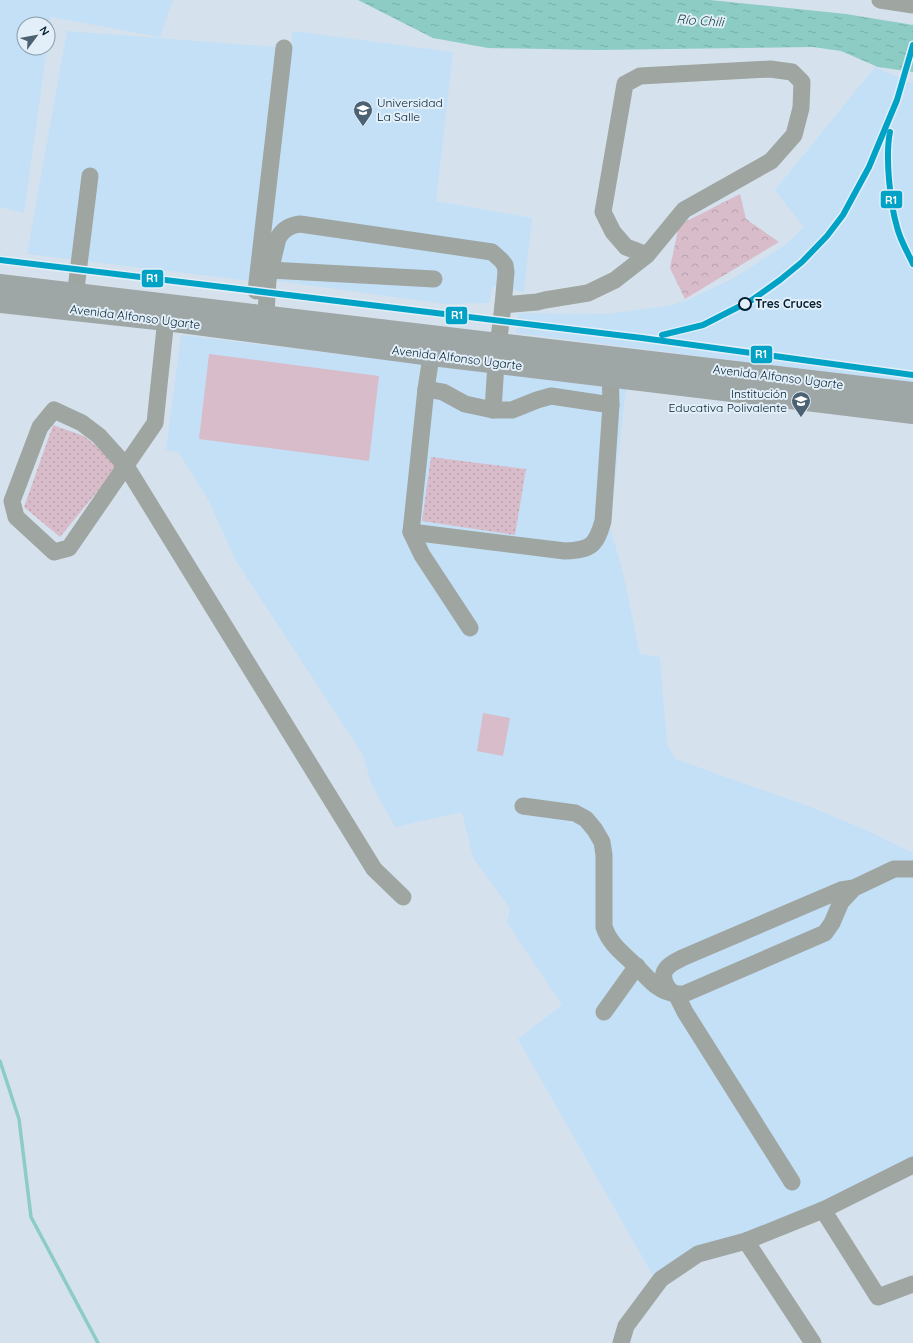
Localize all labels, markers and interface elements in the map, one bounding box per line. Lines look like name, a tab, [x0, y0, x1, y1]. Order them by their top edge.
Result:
water label: Río Chili	[676, 10, 726, 30]
north arrow	[16, 16, 56, 56]
text: N	[36, 24, 53, 38]
place label: Universidad La Salle	[377, 95, 443, 124]
school or university icon: Universidad La Salle	[352, 99, 374, 127]
line badge: R1	[880, 190, 903, 209]
text: R1	[885, 193, 897, 207]
line badge: R1	[141, 269, 164, 288]
text: R1	[146, 271, 158, 285]
place label: Tres Cruces	[755, 296, 822, 311]
marker: Tres Cruces	[738, 297, 752, 311]
street label: Avenida Alfonso Ugarte	[69, 301, 201, 332]
line badge: R1	[445, 306, 468, 325]
text: R1	[451, 308, 463, 322]
street label: Avenida Alfonso Ugarte	[391, 342, 523, 373]
line badge: R1	[750, 345, 773, 364]
text: R1	[755, 347, 767, 361]
street label: Avenida Alfonso Ugarte	[712, 361, 844, 392]
place label: Institución Educativa Polivalente	[669, 386, 787, 415]
school or university icon: Institución Educativa Polivalente	[790, 390, 812, 418]

